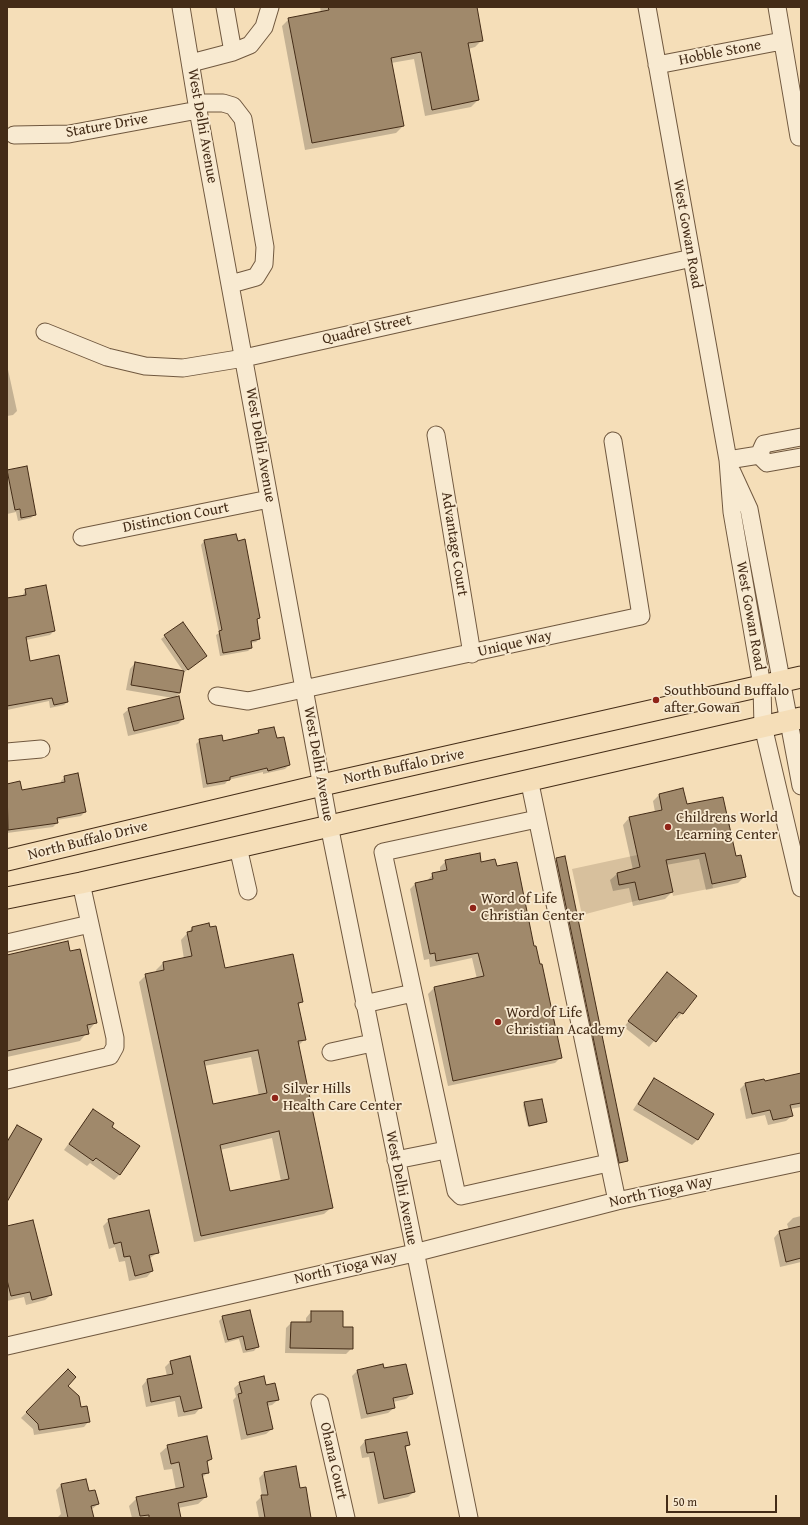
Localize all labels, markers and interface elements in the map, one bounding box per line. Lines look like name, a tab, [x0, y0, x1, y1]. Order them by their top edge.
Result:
street label: Hobble Stone	[677, 36, 763, 70]
street label: West Delhi Avenue	[183, 67, 221, 185]
street label: Stature Drive	[65, 110, 149, 142]
street label: West Gowan Road	[669, 178, 705, 290]
street label: Quadrel Street	[321, 311, 413, 349]
street label: West Delhi Avenue	[241, 386, 279, 504]
street label: Advantage Court	[437, 491, 471, 597]
street label: Distinction Court	[121, 499, 231, 537]
street label: West Gowan Road	[732, 560, 768, 672]
street label: Unique Way	[476, 627, 554, 661]
place label: Southbound Buffalo after Gowan	[664, 682, 789, 717]
marker: Southbound Buffalo after Gowan	[651, 695, 661, 705]
street label: West Delhi Avenue	[299, 705, 337, 823]
street label: North Buffalo Drive	[342, 745, 466, 789]
place label: Childrens World Learning Center	[676, 809, 778, 844]
street label: North Buffalo Drive	[26, 817, 150, 865]
marker: Childrens World Learning Center	[663, 822, 673, 832]
place label: Word of Life Christian Center	[481, 890, 584, 925]
marker: Word of Life Christian Center	[468, 903, 478, 913]
place label: Word of Life Christian Academy	[506, 1004, 625, 1039]
marker: Word of Life Christian Academy	[493, 1017, 503, 1027]
place label: Silver Hills Health Care Center	[283, 1080, 402, 1115]
marker: Silver Hills Health Care Center	[270, 1093, 280, 1103]
street label: West Delhi Avenue	[381, 1129, 421, 1247]
street label: North Tioga Way	[608, 1172, 714, 1212]
street label: North Tioga Way	[293, 1247, 399, 1289]
street label: Ohana Court	[315, 1421, 351, 1501]
scale bar	[668, 1487, 779, 1513]
text: 50 m	[673, 1493, 697, 1510]

